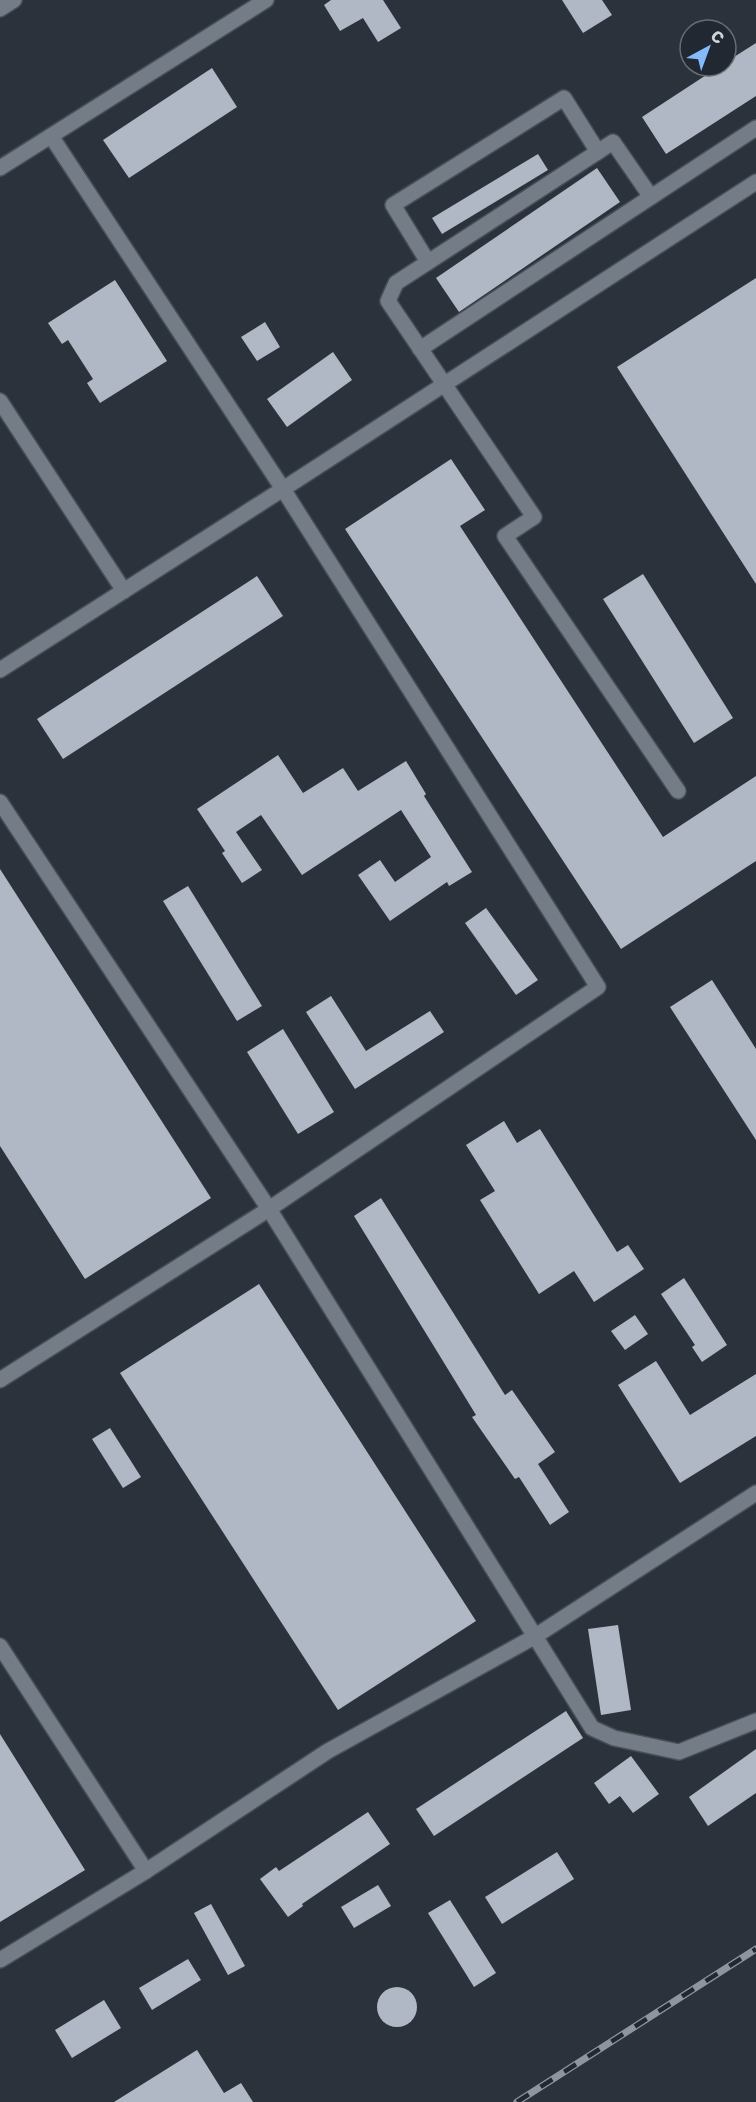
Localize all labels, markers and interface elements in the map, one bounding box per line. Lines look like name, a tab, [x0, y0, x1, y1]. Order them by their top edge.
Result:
north arrow	[678, 18, 738, 78]
text: С	[707, 25, 729, 48]

